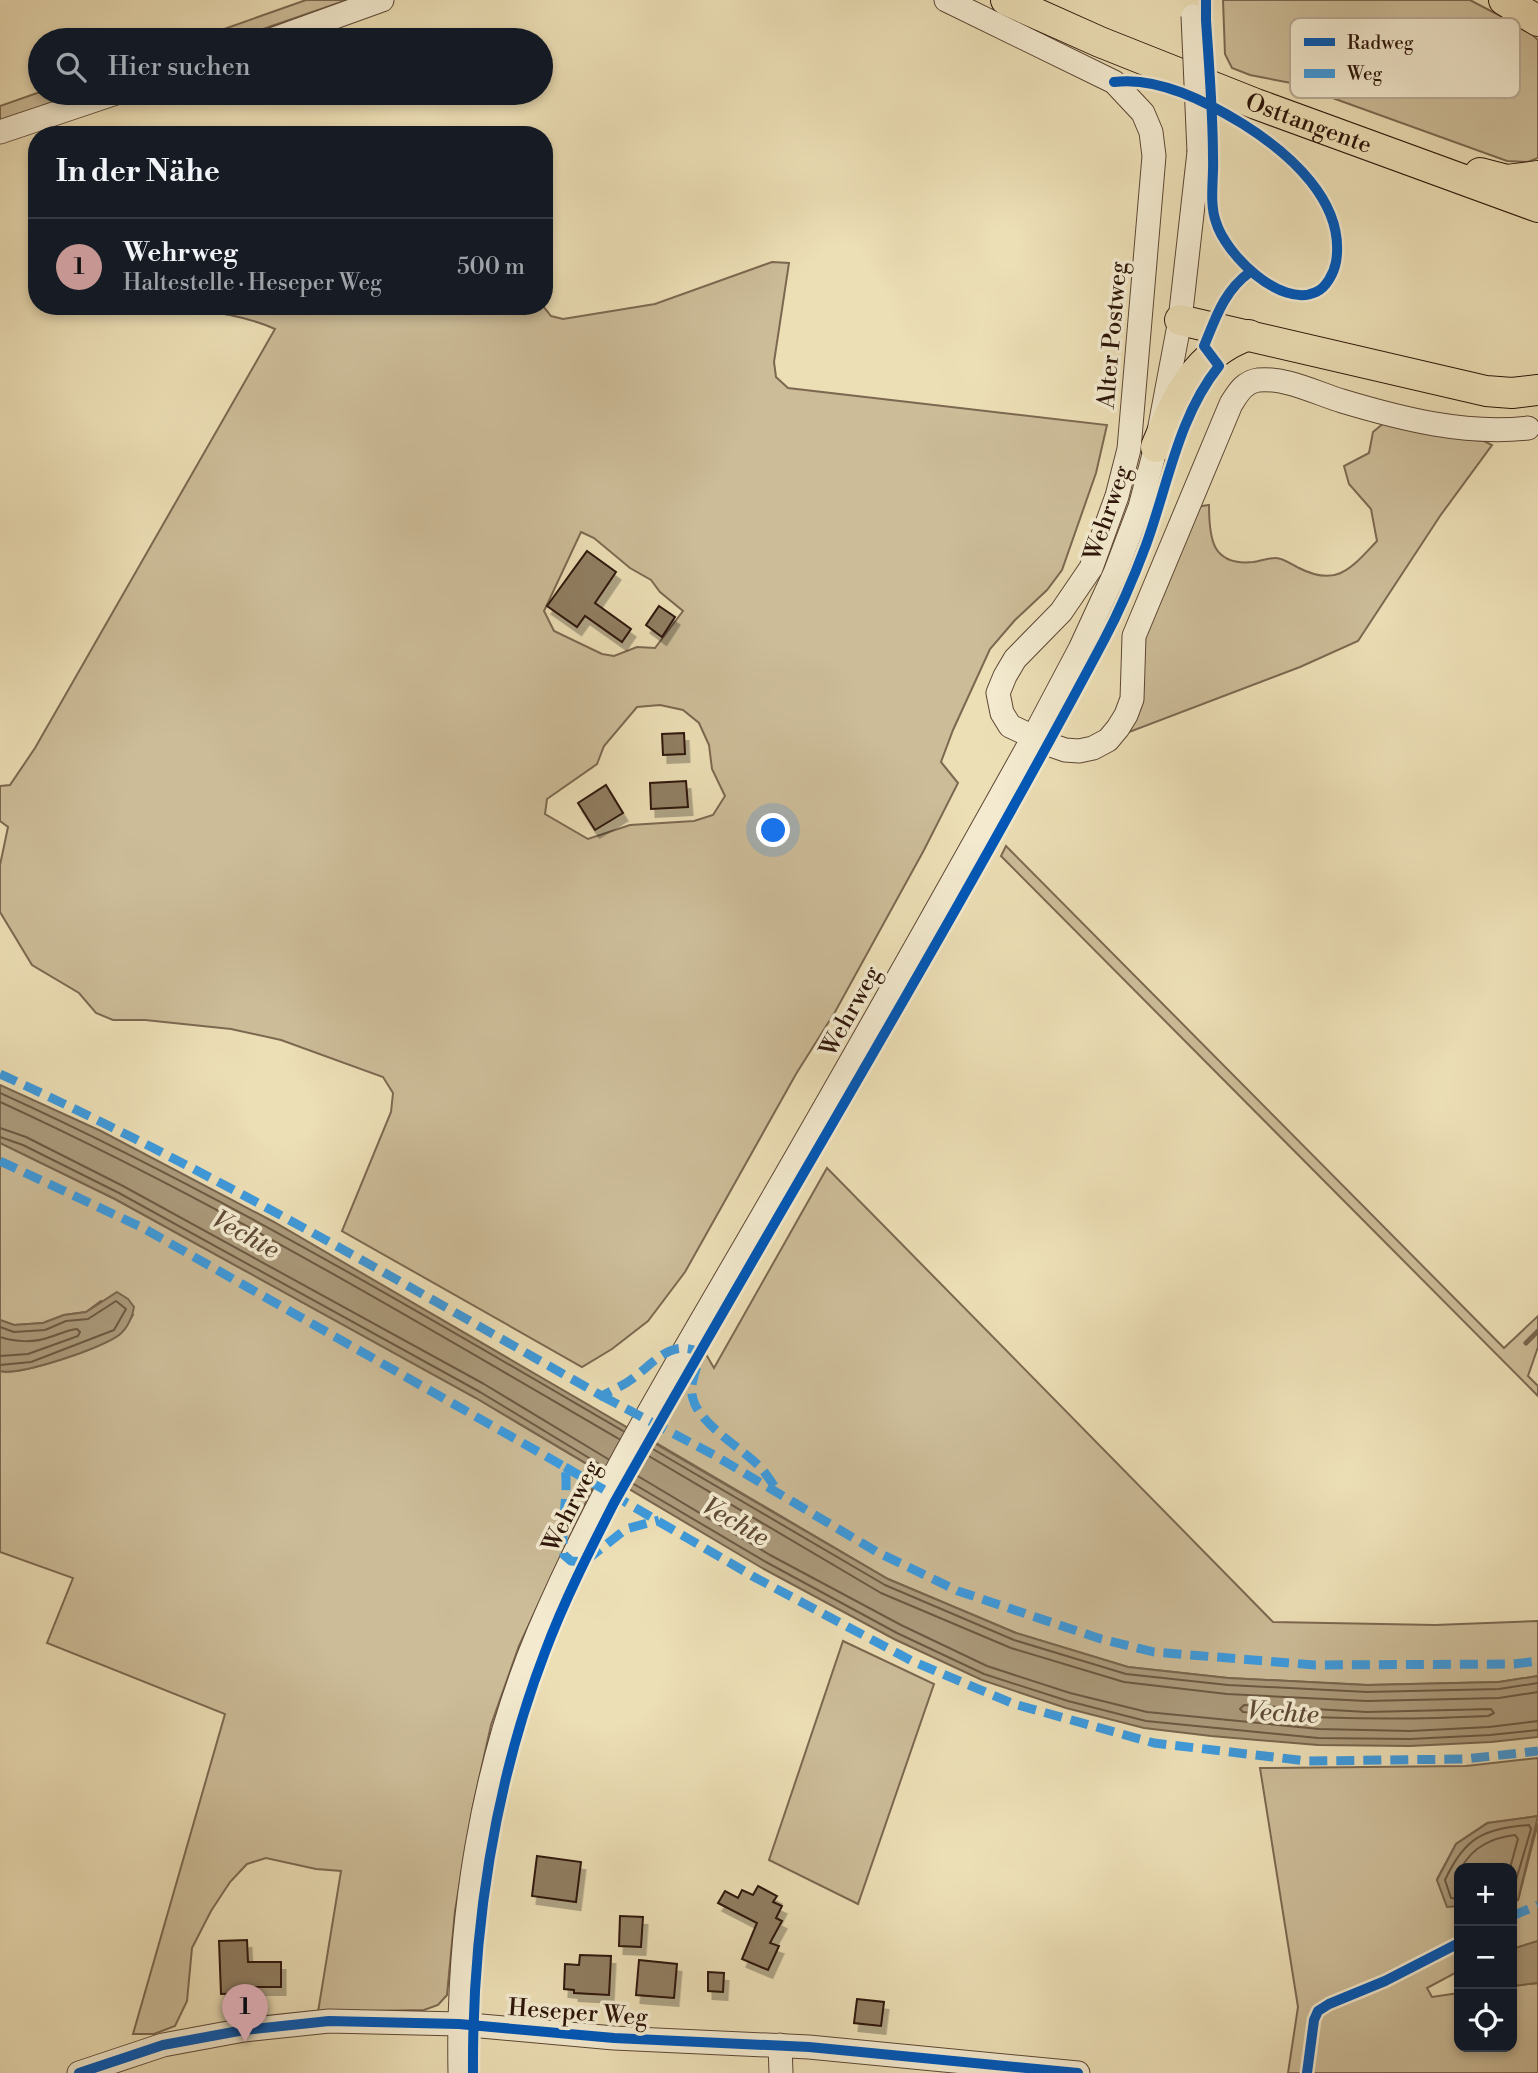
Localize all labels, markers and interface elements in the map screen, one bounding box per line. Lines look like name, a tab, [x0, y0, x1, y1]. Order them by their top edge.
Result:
legend	[1290, 18, 1520, 98]
search box	[28, 28, 553, 105]
text: Radweg	[1347, 31, 1414, 55]
icon: search	[52, 48, 90, 86]
text: Hier suchen	[108, 51, 250, 83]
text: Weg	[1346, 62, 1383, 86]
street label: Osttangente	[1241, 87, 1376, 161]
text: In der Nähe	[56, 153, 220, 191]
text: Wehrweg	[123, 237, 238, 269]
text: 1	[73, 253, 85, 281]
text: 500 m	[457, 253, 525, 281]
street label: Alter Postweg	[1092, 260, 1134, 411]
text: Haltestelle · Heseper Weg	[123, 269, 382, 297]
street label: Wehrweg	[1077, 461, 1138, 566]
your location	[756, 813, 790, 847]
street label: Wehrweg	[813, 960, 888, 1063]
water label: Vechte	[206, 1204, 285, 1266]
street label: Wehrweg	[536, 1455, 608, 1558]
water label: Vechte	[696, 1490, 775, 1554]
water label: Vechte	[1246, 1695, 1320, 1731]
map controls	[1454, 1863, 1517, 2052]
button: +	[1454, 1863, 1517, 1926]
button: −	[1454, 1926, 1517, 1989]
pin: 1	[222, 1984, 268, 2042]
button: locate	[1454, 1989, 1517, 2052]
street label: Heseper Weg	[507, 1993, 649, 2033]

